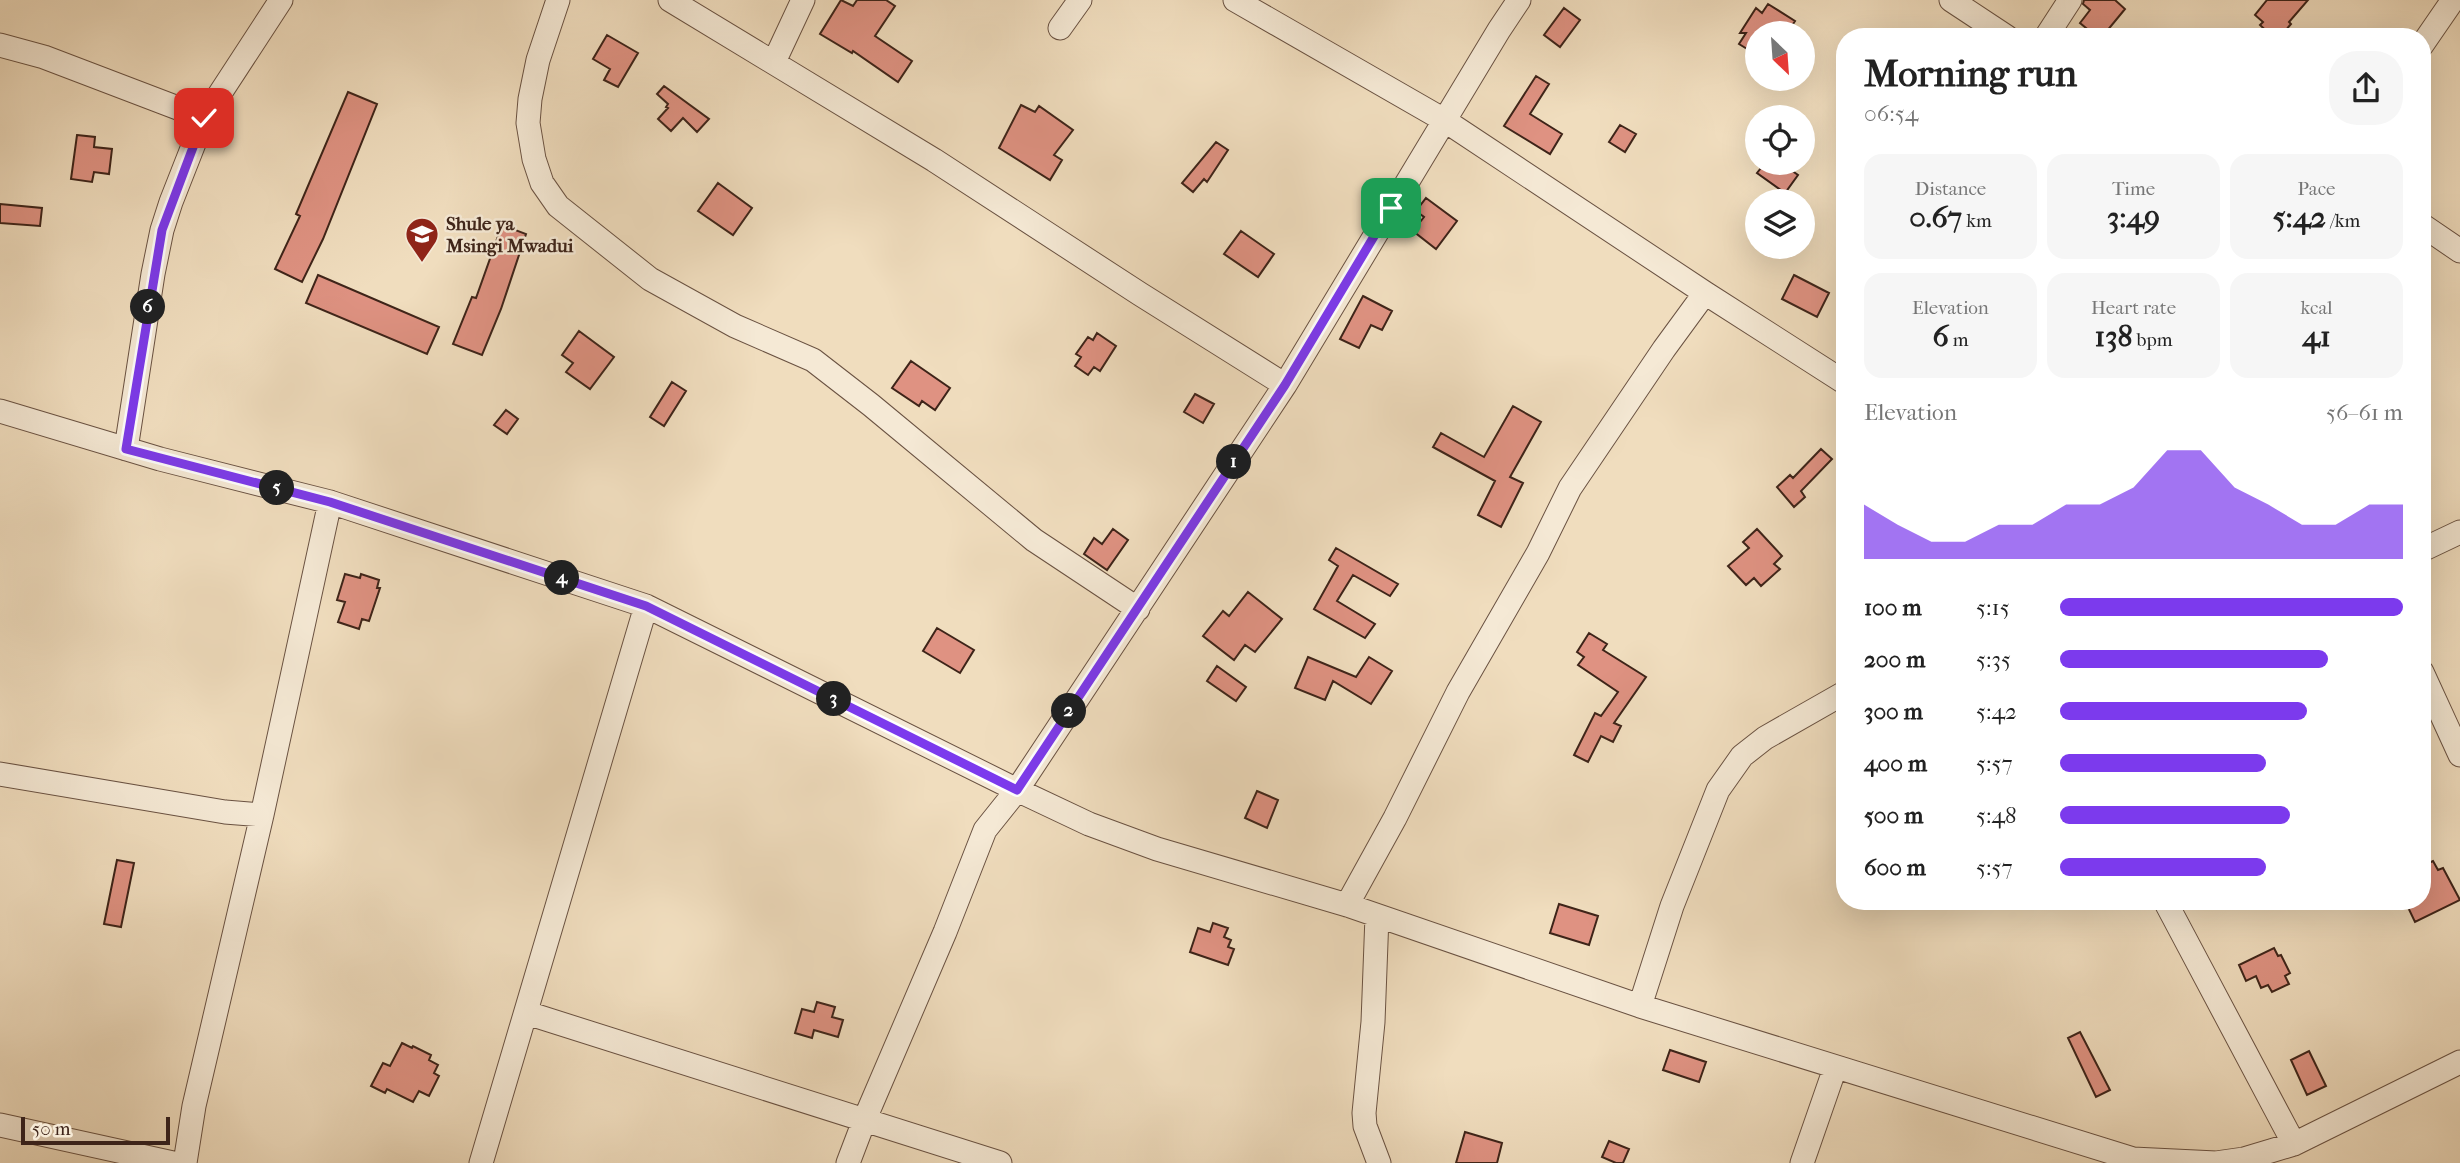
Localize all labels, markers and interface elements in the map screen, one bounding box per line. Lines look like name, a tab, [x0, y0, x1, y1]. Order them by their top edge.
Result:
north arrow	[1745, 21, 1815, 91]
map controls	[1745, 21, 1815, 259]
text: Morning run	[1864, 51, 2077, 96]
button: share	[2329, 51, 2403, 125]
pin	[174, 88, 234, 148]
icon: check	[185, 99, 223, 137]
text: 06:54	[1864, 100, 1918, 127]
button: locate	[1745, 105, 1815, 175]
pin	[1361, 178, 1421, 238]
text: Distance	[1915, 178, 1986, 200]
text: Time	[2112, 178, 2155, 200]
text: Pace	[2298, 178, 2335, 200]
icon: arrive	[1372, 189, 1410, 227]
button: layers	[1745, 189, 1815, 259]
text: 0.67	[1909, 200, 1962, 235]
text: 3:49	[2107, 200, 2160, 235]
text: 5:42	[2273, 200, 2326, 235]
text: km	[1962, 210, 1992, 232]
text: /km	[2326, 210, 2360, 232]
place label: Shule ya Msingi Mwadui	[445, 213, 574, 257]
school or university icon: Shule ya Msingi Mwadui	[403, 215, 441, 264]
pin: 6	[130, 290, 166, 324]
text: 6	[142, 295, 153, 317]
text: Elevation	[1912, 297, 1989, 319]
text: Heart rate	[2091, 297, 2176, 319]
text: kcal	[2301, 297, 2332, 319]
text: 6	[1932, 319, 1949, 354]
text: 138	[2094, 319, 2133, 354]
text: 41	[2302, 319, 2331, 354]
text: m	[1949, 329, 1969, 351]
text: bpm	[2133, 329, 2173, 351]
text: Elevation	[1864, 399, 1957, 426]
text: 56–61 m	[2326, 399, 2403, 426]
pin: 1	[1216, 444, 1252, 480]
text: 1	[1230, 450, 1237, 472]
pin: 5	[260, 470, 294, 505]
text: 5	[272, 476, 281, 498]
pin: 4	[544, 560, 580, 596]
text: 4	[556, 566, 567, 588]
text: 100 m	[1864, 594, 1922, 621]
text: 5:15	[1976, 594, 2010, 621]
text: 200 m	[1864, 646, 1925, 673]
text: 5:35	[1976, 646, 2011, 673]
pin: 3	[816, 682, 852, 716]
text: 3	[830, 687, 837, 709]
pin: 2	[1052, 694, 1086, 728]
text: 300 m	[1864, 698, 1923, 725]
text: 5:42	[1976, 698, 2017, 725]
text: 2	[1064, 699, 1073, 721]
text: 400 m	[1864, 750, 1927, 777]
text: 5:57	[1976, 750, 2013, 777]
text: 500 m	[1864, 802, 1923, 829]
text: 5:48	[1976, 802, 2017, 829]
text: 600 m	[1864, 854, 1926, 881]
text: 5:57	[1976, 854, 2013, 881]
scale bar	[21, 1114, 170, 1146]
text: 50 m	[32, 1118, 71, 1140]

